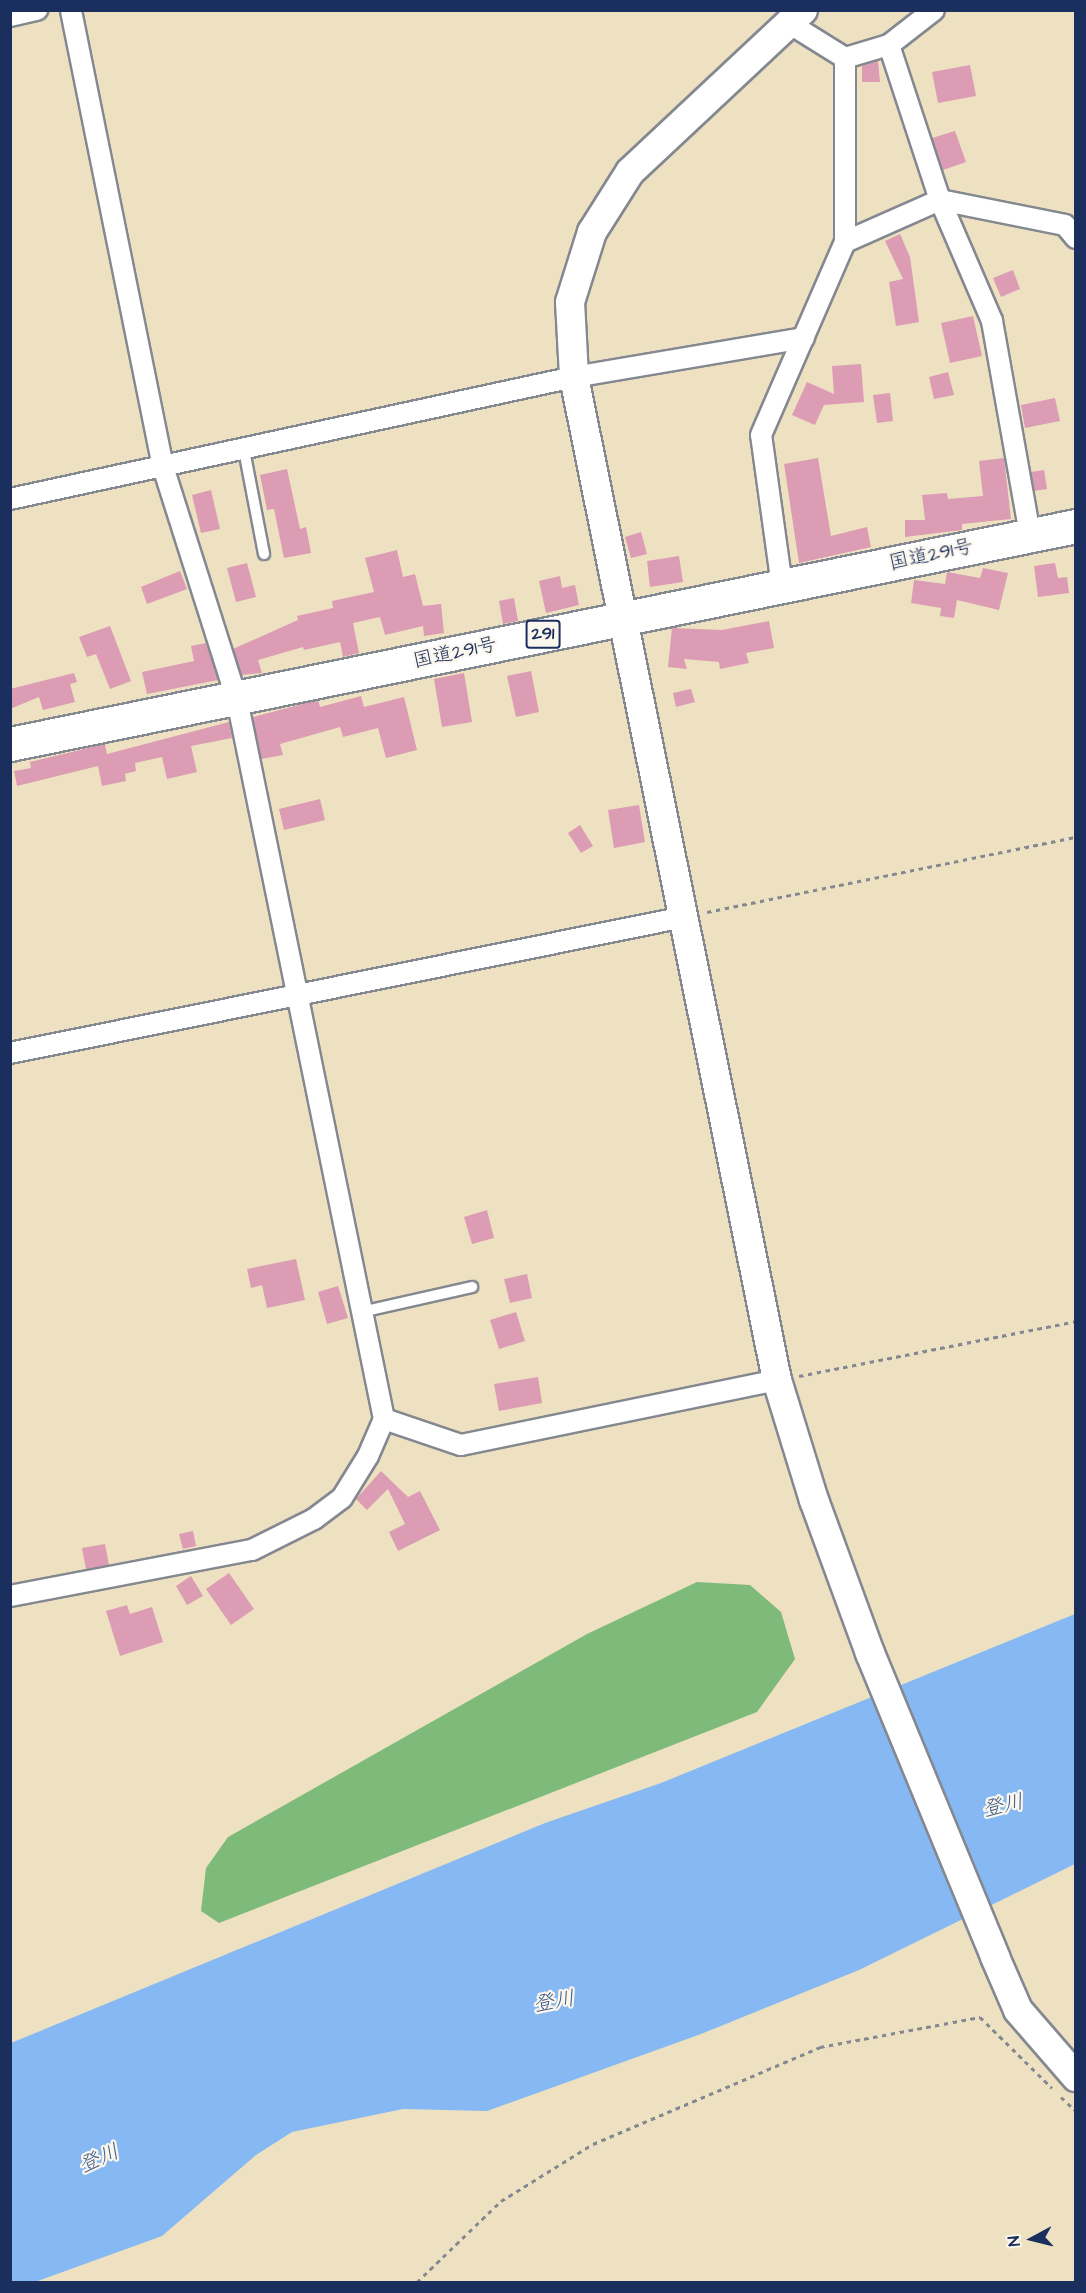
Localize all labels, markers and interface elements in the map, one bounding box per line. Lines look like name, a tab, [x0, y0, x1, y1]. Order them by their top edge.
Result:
street label: 国道291号	[887, 534, 975, 576]
road number: 291	[525, 619, 561, 649]
street label: 国道291号	[411, 632, 499, 674]
water label: 登川	[980, 1789, 1026, 1823]
water label: 登川	[531, 1986, 577, 2018]
water label: 登川	[75, 2139, 123, 2179]
north arrow	[1002, 2209, 1062, 2269]
text: N	[1003, 2235, 1026, 2248]

